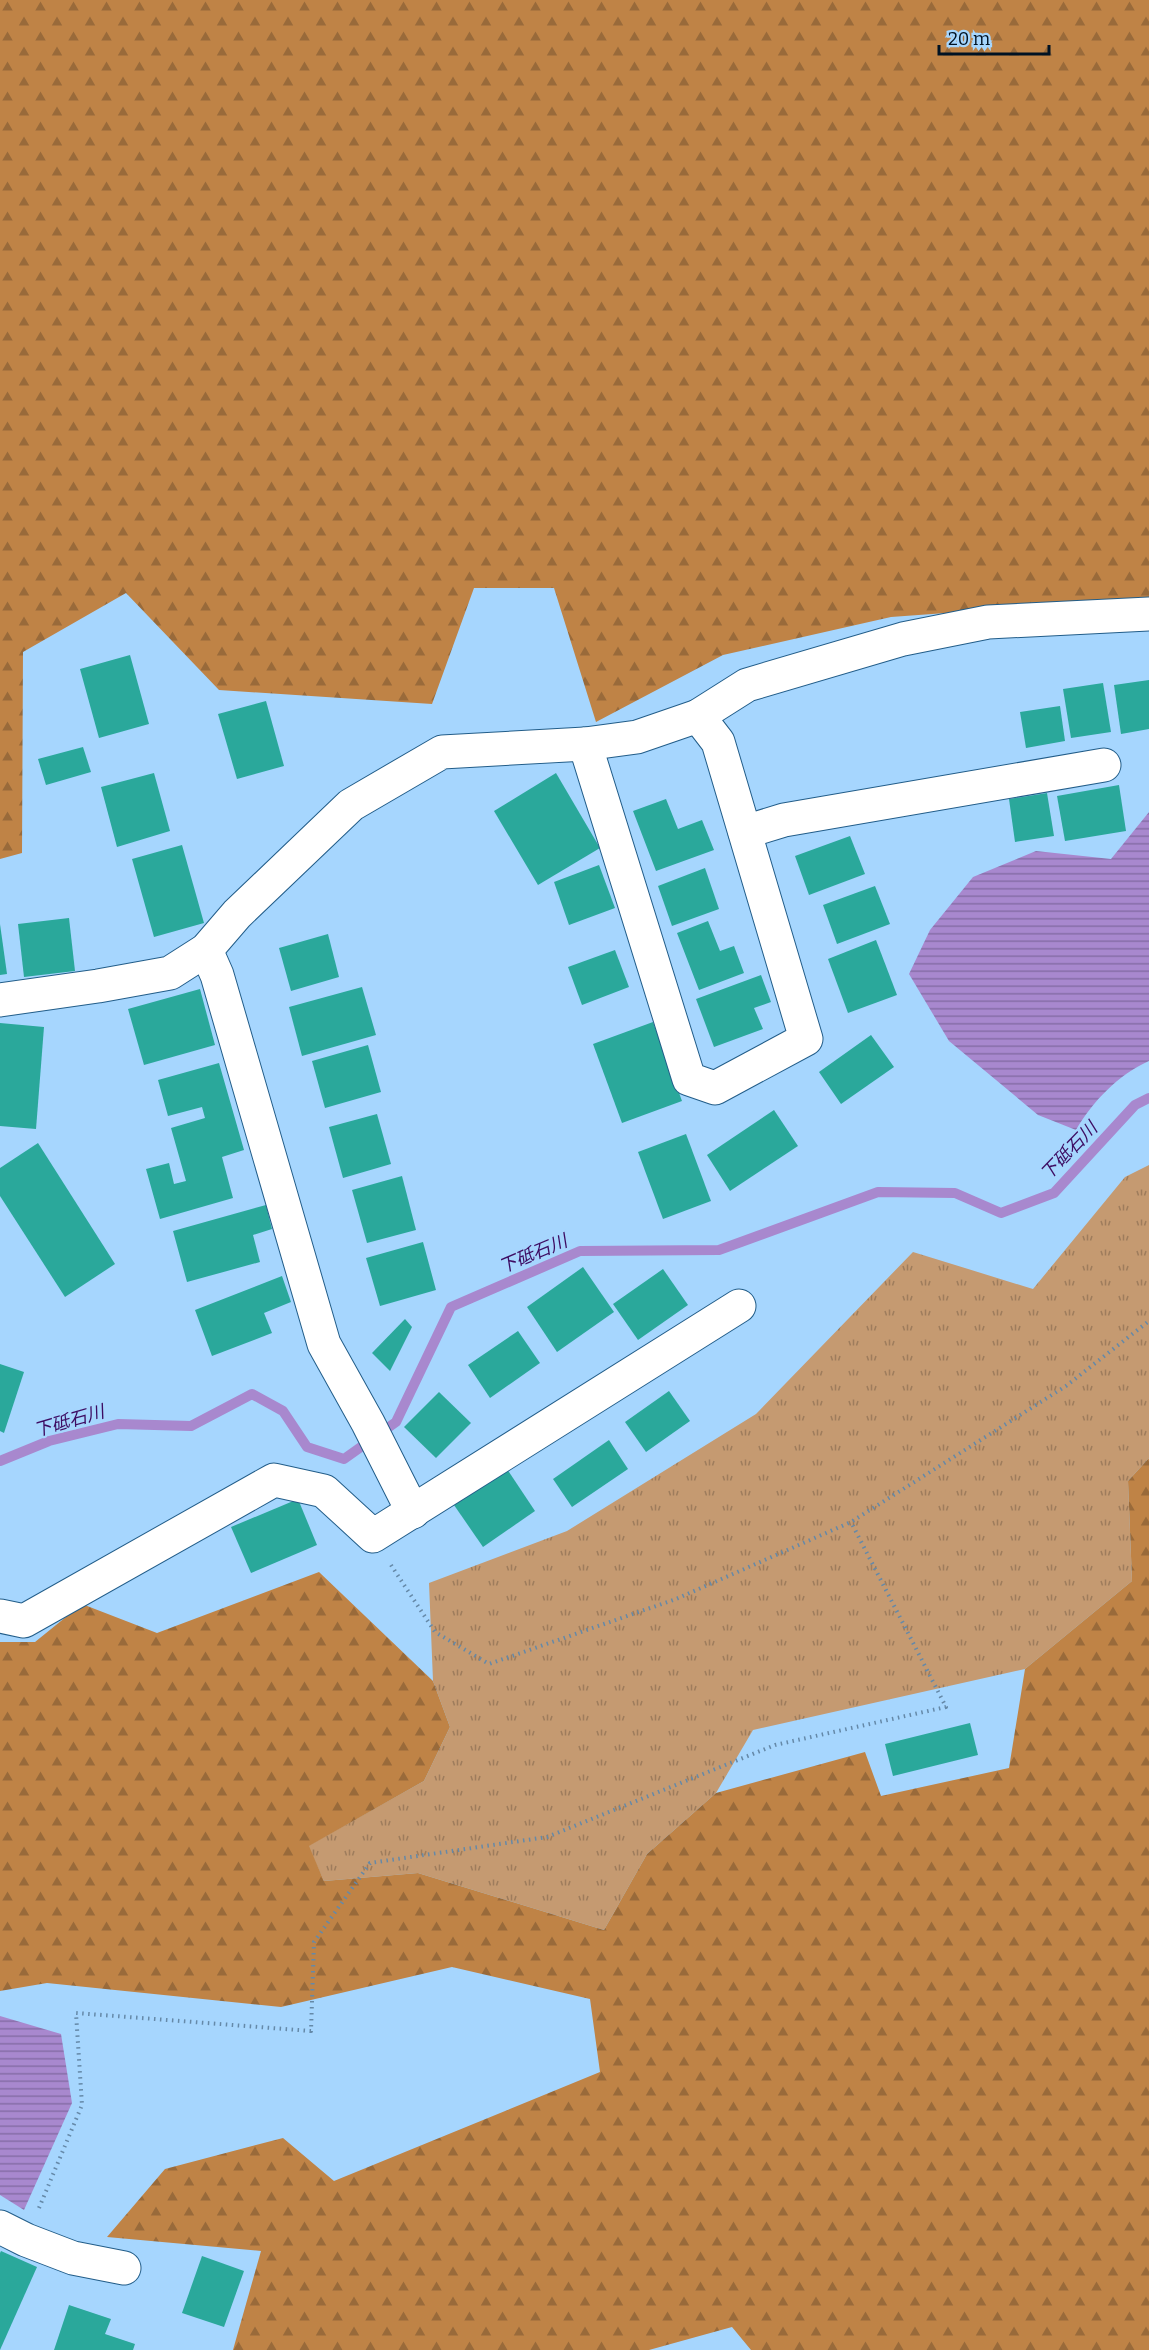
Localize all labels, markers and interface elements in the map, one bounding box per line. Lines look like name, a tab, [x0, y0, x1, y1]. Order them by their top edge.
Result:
scale bar	[939, 18, 1048, 56]
text: 20 m	[948, 28, 990, 50]
water label: 下砥石川	[1036, 1116, 1103, 1185]
water label: 下砥石川	[496, 1229, 572, 1278]
water label: 下砥石川	[31, 1400, 109, 1441]

